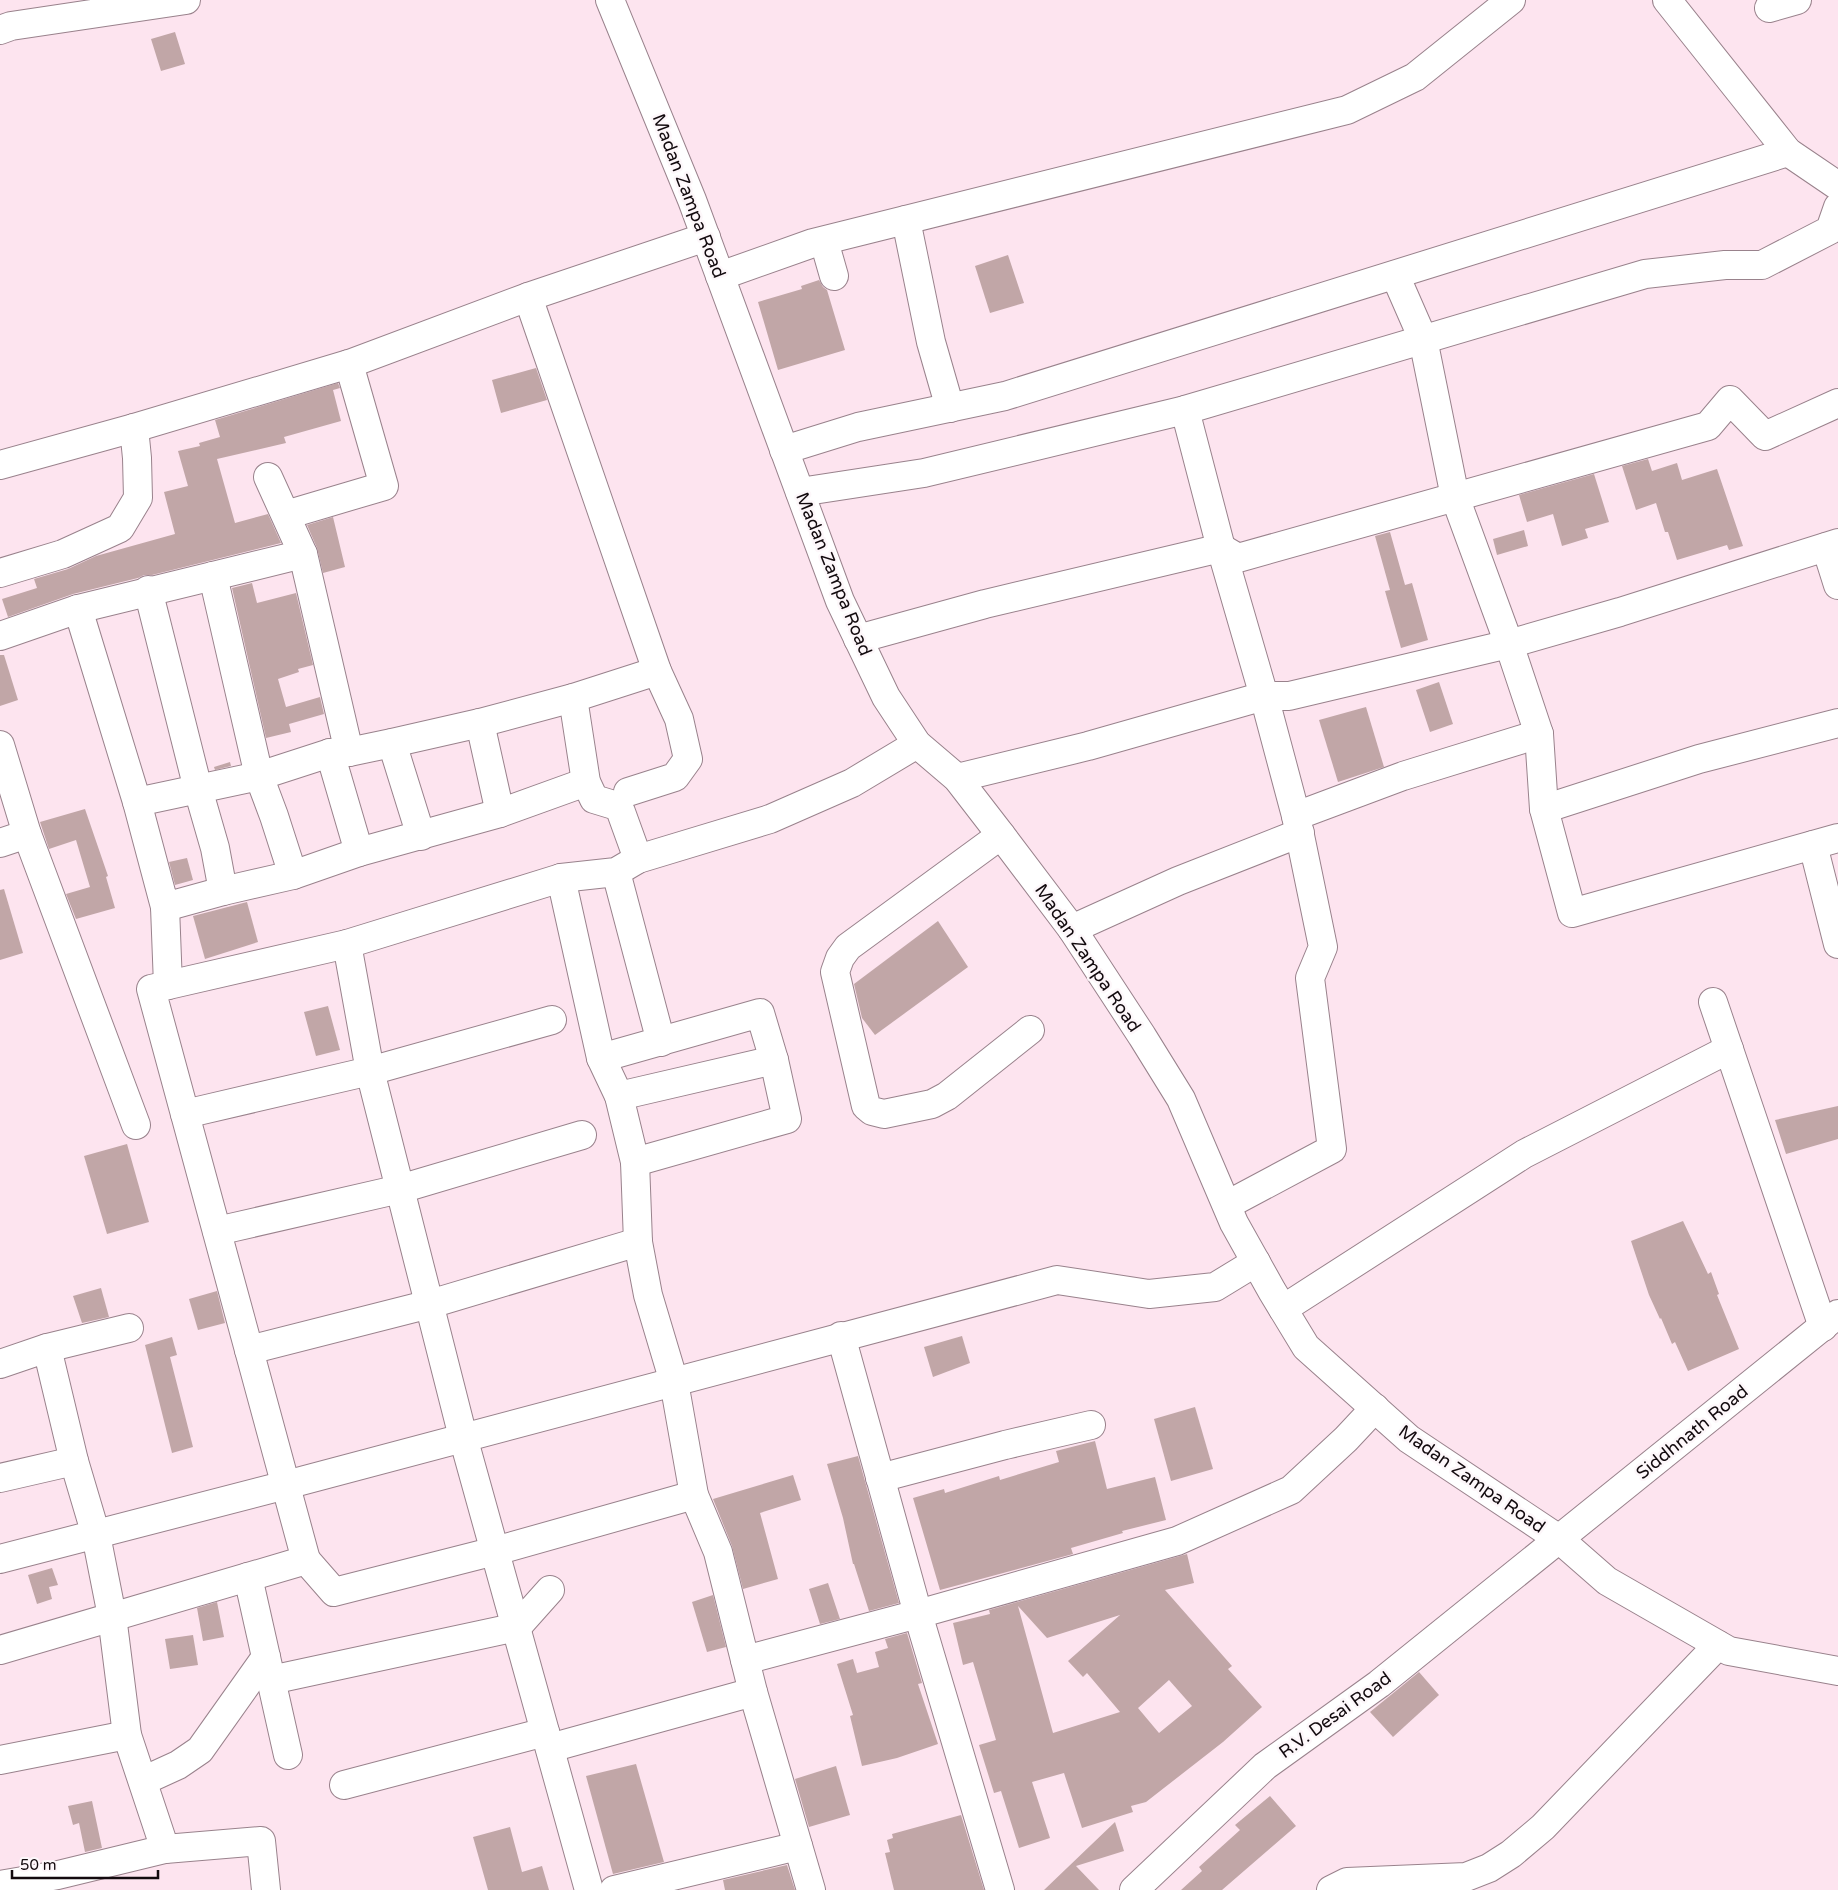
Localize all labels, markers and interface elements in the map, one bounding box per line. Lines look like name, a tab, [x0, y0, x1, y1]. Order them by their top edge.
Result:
street label: Madan Zampa Road	[648, 111, 730, 281]
street label: Madan Zampa Road	[791, 489, 877, 659]
street label: Madan Zampa Road	[1030, 880, 1146, 1036]
street label: Siddhnath Road	[1632, 1380, 1752, 1484]
street label: Madan Zampa Road	[1394, 1420, 1550, 1538]
street label: R.V. Desai Road	[1275, 1667, 1395, 1763]
scale bar	[12, 1848, 159, 1880]
text: 50 m	[20, 1856, 57, 1874]

